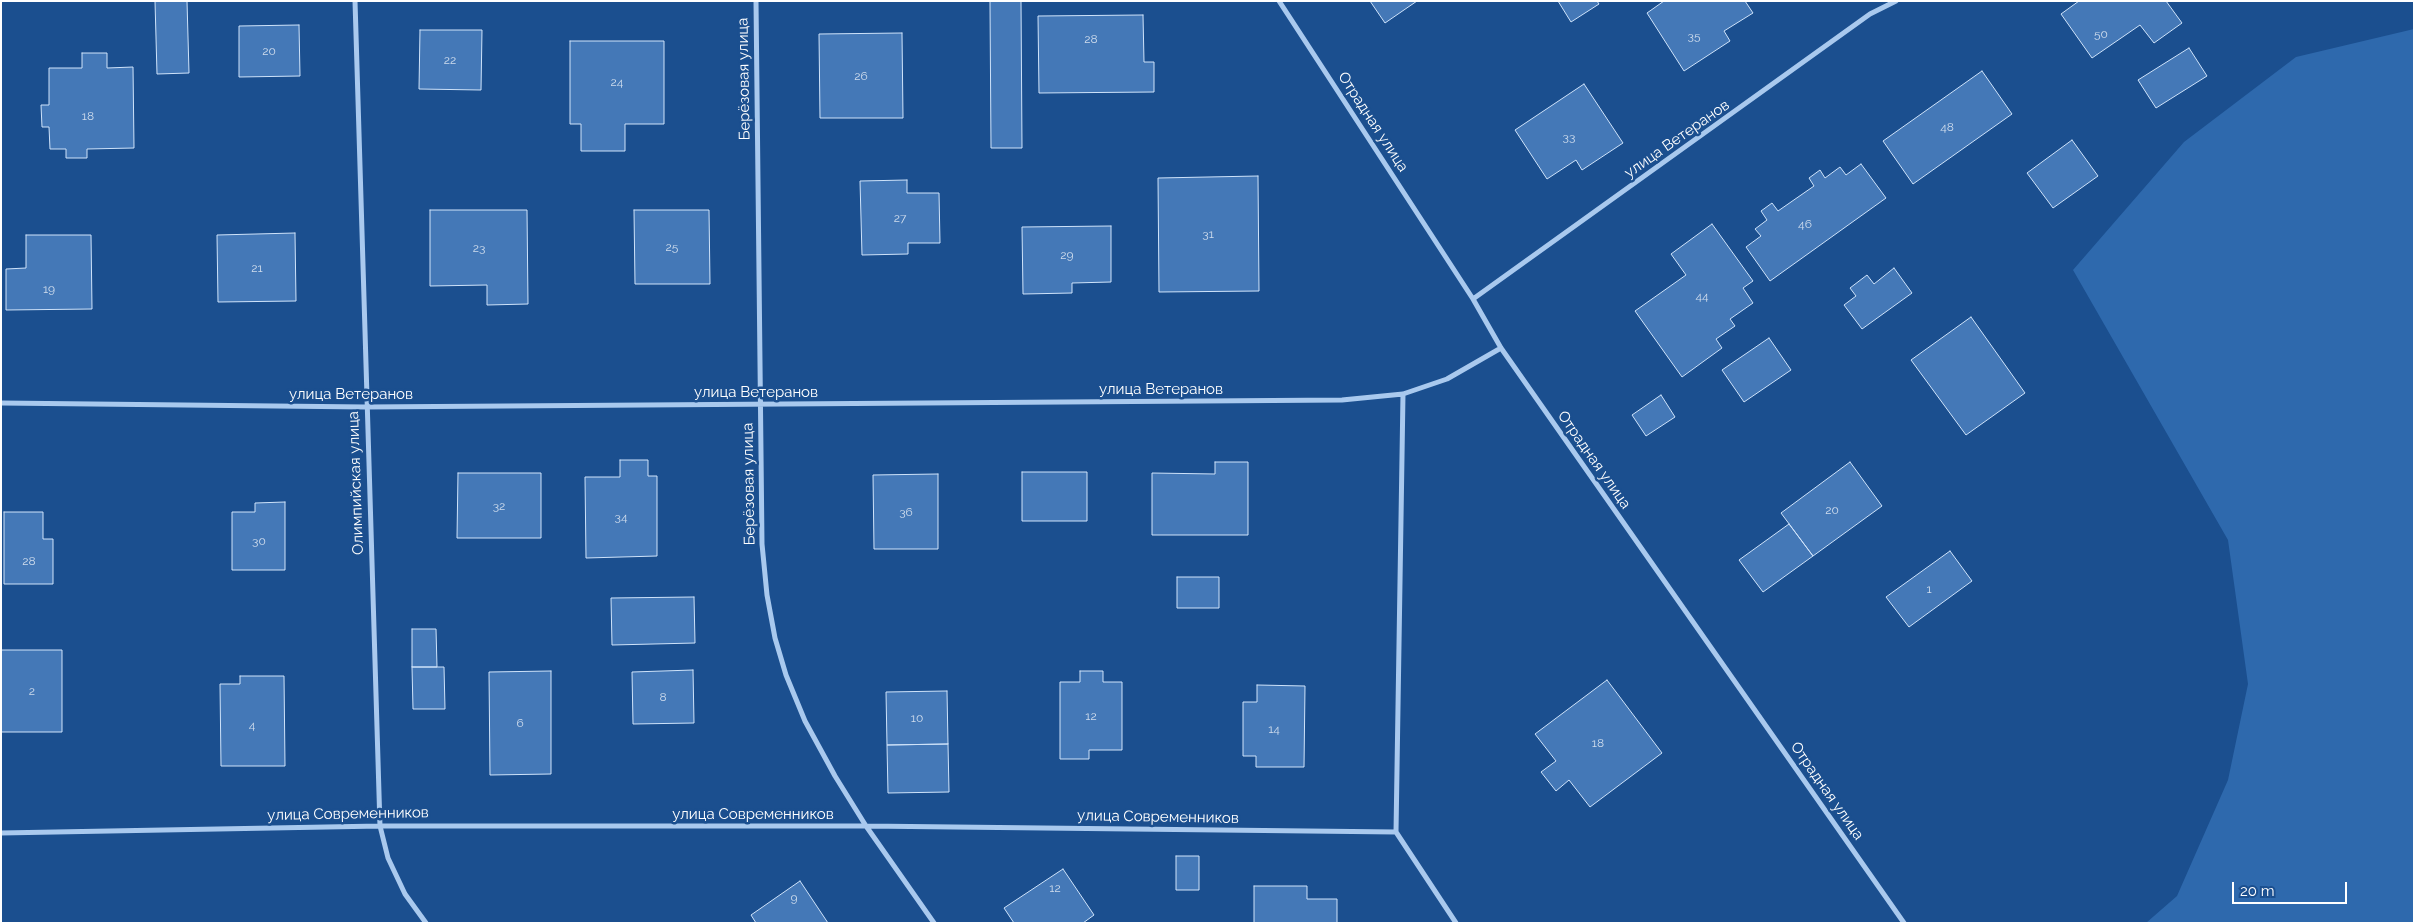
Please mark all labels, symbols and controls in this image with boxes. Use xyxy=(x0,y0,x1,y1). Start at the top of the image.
street label: Берёзовая улица xyxy=(734,18,754,140)
house number: 50 xyxy=(2094,27,2108,41)
house number: 35 xyxy=(1688,29,1700,43)
house number: 28 xyxy=(1084,32,1098,46)
house number: 20 xyxy=(262,44,276,58)
house number: 22 xyxy=(444,53,456,67)
house number: 26 xyxy=(854,69,868,83)
street label: Отрадная улица xyxy=(1334,69,1412,175)
house number: 24 xyxy=(611,75,623,89)
street label: улица Ветеранов xyxy=(1621,96,1733,182)
house number: 18 xyxy=(82,109,94,123)
house number: 48 xyxy=(1940,120,1954,134)
house number: 33 xyxy=(1563,130,1575,144)
house number: 27 xyxy=(894,211,906,225)
house number: 46 xyxy=(1798,217,1812,231)
house number: 31 xyxy=(1202,227,1214,241)
house number: 25 xyxy=(666,240,678,254)
house number: 23 xyxy=(473,241,485,255)
house number: 29 xyxy=(1060,248,1074,262)
house number: 21 xyxy=(251,261,263,275)
house number: 19 xyxy=(43,282,55,296)
house number: 44 xyxy=(1695,289,1709,303)
street label: улица Ветеранов xyxy=(1099,380,1223,398)
street label: улица Ветеранов xyxy=(694,383,818,401)
street label: улица Ветеранов xyxy=(289,385,413,403)
street label: Отрадная улица xyxy=(1554,408,1634,512)
street label: Олимпийская улица xyxy=(344,411,368,555)
street label: Берёзовая улица xyxy=(739,423,759,545)
house number: 32 xyxy=(493,499,505,513)
house number: 20 xyxy=(1825,503,1839,517)
house number: 36 xyxy=(899,505,913,519)
house number: 34 xyxy=(615,510,627,524)
house number: 30 xyxy=(252,534,266,548)
house number: 28 xyxy=(22,554,36,568)
house number: 1 xyxy=(1926,582,1932,596)
house number: 2 xyxy=(29,684,35,698)
house number: 8 xyxy=(659,690,667,704)
house number: 12 xyxy=(1085,709,1097,723)
house number: 10 xyxy=(911,711,923,725)
house number: 6 xyxy=(516,716,524,730)
house number: 4 xyxy=(249,718,255,732)
house number: 14 xyxy=(1268,722,1280,736)
house number: 18 xyxy=(1592,736,1604,750)
street label: Отрадная улица xyxy=(1787,739,1867,843)
street label: улица Современников xyxy=(267,804,429,824)
street label: улица Современников xyxy=(672,805,834,823)
street label: улица Современников xyxy=(1077,807,1239,827)
scale bar xyxy=(2235,872,2350,904)
house number: 12 xyxy=(1049,881,1061,895)
text: 20 m xyxy=(2240,882,2275,900)
house number: 9 xyxy=(790,891,798,905)

